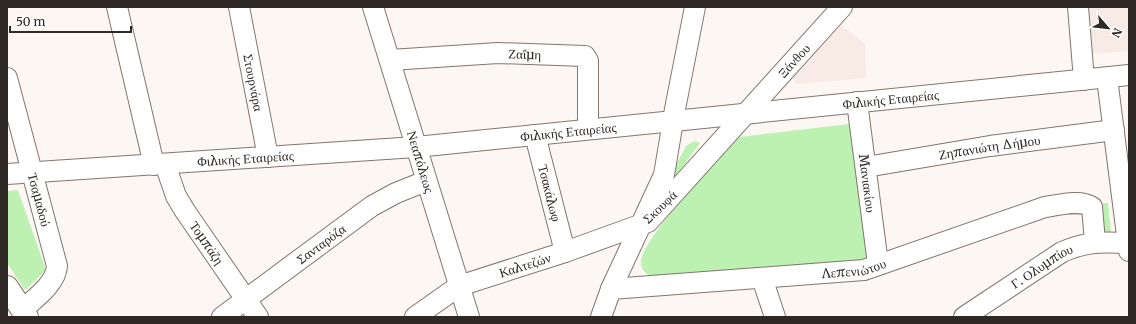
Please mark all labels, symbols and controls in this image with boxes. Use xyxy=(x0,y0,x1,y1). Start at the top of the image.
scale bar xyxy=(10,8,131,34)
north arrow xyxy=(1088,8,1128,48)
text: 50 m xyxy=(16,14,45,29)
text: N xyxy=(1108,26,1125,40)
street label: Ξάνθου xyxy=(774,40,814,81)
street label: Ζαΐμη xyxy=(508,45,542,63)
street label: Στουρνάρα xyxy=(240,52,268,113)
street label: Φιλικής Εταιρείας xyxy=(842,86,940,112)
street label: Φιλικής Εταιρείας xyxy=(519,118,618,145)
street label: Νεαπόλεως xyxy=(403,129,439,196)
street label: Ζηπανιώτη Δήμου xyxy=(937,131,1041,163)
street label: Φιλικής Εταιρείας xyxy=(197,147,295,170)
street label: Μανιακίου xyxy=(855,153,880,214)
street label: Τσακάλωφ xyxy=(534,163,565,223)
street label: Τσαμαδού xyxy=(24,171,55,228)
street label: Σκουφά xyxy=(639,186,681,227)
street label: Τομπάζη xyxy=(186,218,228,268)
street label: Σανταρόζα xyxy=(293,220,349,268)
street label: Γ. Ολυμπίου xyxy=(1007,240,1075,292)
street label: Καλτεζών xyxy=(497,249,553,281)
street label: Λεπενιώτου xyxy=(820,255,888,282)

